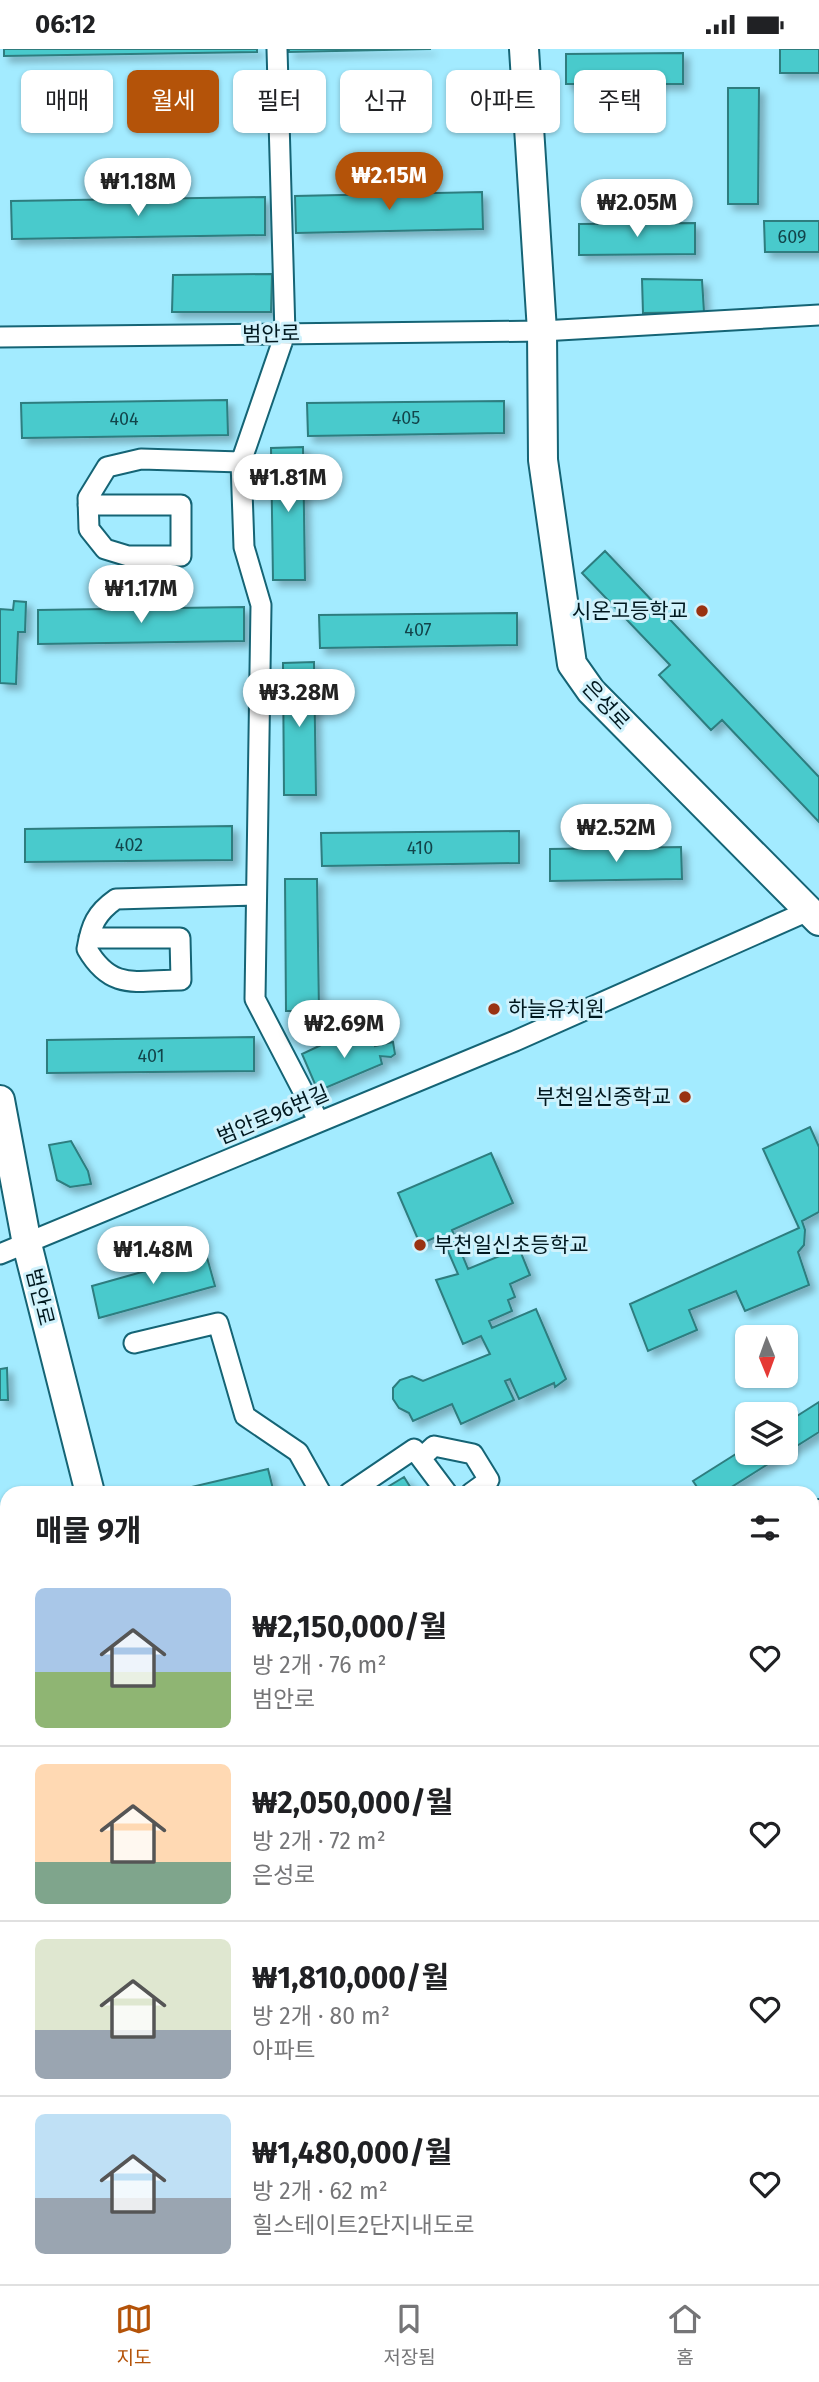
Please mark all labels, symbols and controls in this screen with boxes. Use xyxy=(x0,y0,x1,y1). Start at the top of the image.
text: 06:12 xyxy=(35,9,96,40)
chip: 매매 xyxy=(21,70,113,133)
chip: 월세 xyxy=(127,70,219,133)
chip: 필터 xyxy=(233,70,326,133)
chip: 신규 xyxy=(340,70,432,133)
chip: 아파트 xyxy=(446,70,560,133)
chip: 주택 xyxy=(574,70,666,133)
pin: ₩2.15M xyxy=(332,153,446,212)
pin: ₩1.18M xyxy=(81,159,195,218)
text: ₩2.15M xyxy=(351,161,427,189)
text: ₩1.18M xyxy=(100,167,176,195)
pin: ₩2.05M xyxy=(580,179,694,239)
text: ₩2.05M xyxy=(597,188,677,216)
house number: 609 xyxy=(778,226,806,248)
street label: 범안로 xyxy=(242,320,300,348)
house number: 405 xyxy=(392,407,420,429)
house number: 404 xyxy=(109,408,139,430)
pin: ₩1.81M xyxy=(231,455,345,514)
text: ₩1.81M xyxy=(249,463,327,491)
pin: ₩1.17M xyxy=(84,565,198,625)
text: ₩1.17M xyxy=(105,574,177,602)
place label: 시온고등학교 xyxy=(572,598,688,624)
marker: 시온고등학교 xyxy=(694,603,710,619)
house number: 407 xyxy=(404,619,432,641)
pin: ₩3.28M xyxy=(242,669,356,729)
street label: 은성로 xyxy=(577,675,635,735)
text: ₩3.28M xyxy=(259,678,339,706)
pin: ₩2.52M xyxy=(559,805,673,864)
text: ₩2.52M xyxy=(576,813,656,841)
house number: 402 xyxy=(115,834,143,856)
house number: 410 xyxy=(407,837,433,859)
place label: 하늘유치원 xyxy=(508,996,605,1022)
pin: ₩2.69M xyxy=(287,1000,401,1060)
marker: 하늘유치원 xyxy=(486,1001,502,1017)
text: ₩2.69M xyxy=(304,1009,384,1037)
house number: 401 xyxy=(138,1045,164,1067)
street label: 범안로96번길 xyxy=(213,1080,333,1150)
place label: 부천일신중학교 xyxy=(536,1084,671,1110)
marker: 부천일신중학교 xyxy=(677,1089,693,1105)
pin: ₩1.48M xyxy=(96,1227,210,1286)
place label: 부천일신초등학교 xyxy=(434,1232,589,1258)
text: ₩1.48M xyxy=(113,1235,193,1263)
marker: 부천일신초등학교 xyxy=(412,1237,428,1253)
street label: 범안로 xyxy=(20,1266,60,1328)
north arrow xyxy=(735,1325,798,1388)
map controls xyxy=(735,1325,798,1465)
button: layers xyxy=(735,1402,798,1465)
icon: filters xyxy=(746,1509,784,1547)
text: 매물 9개 xyxy=(35,1513,142,1549)
text: ₩2,150,000/월 xyxy=(252,1609,447,1645)
icon: home xyxy=(91,1616,175,1700)
icon: heart xyxy=(746,1639,784,1677)
text: 방 2개 · 76 m² xyxy=(252,1651,386,1679)
text: 범안로 xyxy=(252,1685,315,1713)
text: ₩2,050,000/월 xyxy=(252,1785,453,1821)
icon: home xyxy=(91,1792,175,1876)
icon: heart xyxy=(746,1815,784,1853)
text: 방 2개 · 72 m² xyxy=(252,1827,386,1855)
text: 은성로 xyxy=(252,1861,315,1889)
text: ₩1,810,000/월 xyxy=(252,1960,449,1996)
icon: home xyxy=(91,1967,175,2051)
icon: heart xyxy=(746,1990,784,2028)
text: 방 2개 · 80 m² xyxy=(252,2002,390,2030)
text: 아파트 xyxy=(252,2036,315,2064)
text: ₩1,480,000/월 xyxy=(252,2135,452,2171)
icon: home xyxy=(91,2142,175,2226)
icon: heart xyxy=(746,2165,784,2203)
text: 방 2개 · 62 m² xyxy=(252,2177,388,2205)
text: 힐스테이트2단지내도로 xyxy=(252,2211,475,2239)
tab: 지도 xyxy=(115,2300,153,2369)
tab: 저장됨 xyxy=(383,2300,436,2369)
tab: 홈 xyxy=(666,2300,704,2369)

